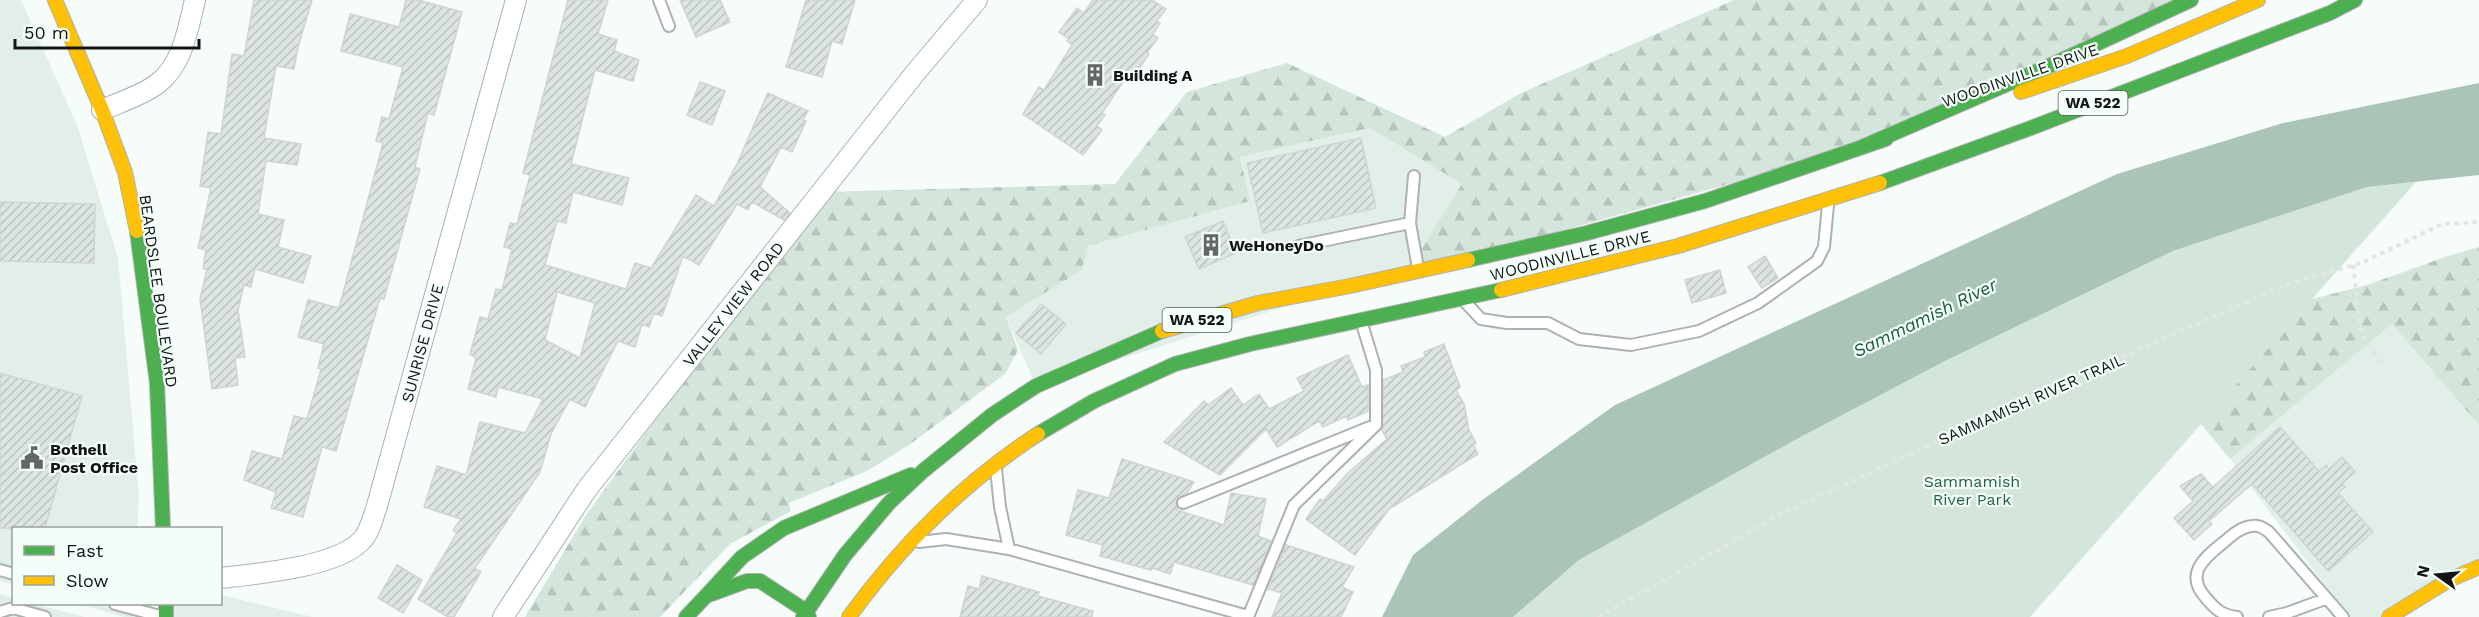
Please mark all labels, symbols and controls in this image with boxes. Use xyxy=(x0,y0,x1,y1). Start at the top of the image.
scale bar xyxy=(15,12,200,50)
text: 50 m xyxy=(24,22,69,43)
street label: WOODINVILLE DRIVE xyxy=(1939,40,2101,111)
building icon: Building A xyxy=(1082,62,1108,88)
place label: Building A xyxy=(1113,66,1193,85)
road number: WA 522 xyxy=(2058,91,2128,115)
street label: BEARDSLEE BOULEVARD xyxy=(136,193,181,389)
street label: WOODINVILLE DRIVE xyxy=(1488,226,1652,285)
building icon: WeHoneyDo xyxy=(1198,232,1224,258)
place label: WeHoneyDo xyxy=(1229,236,1324,255)
street label: VALLEY VIEW ROAD xyxy=(679,238,788,370)
water label: Sammamish River xyxy=(1850,273,2001,361)
street label: SUNRISE DRIVE xyxy=(398,282,447,405)
road number: WA 522 xyxy=(1162,308,1232,332)
street label: SAMMAMISH RIVER TRAIL xyxy=(1935,350,2127,449)
place label: Bothell Post Office xyxy=(50,440,138,477)
public building icon: Bothell Post Office xyxy=(19,445,45,471)
park label: Sammamish River Park xyxy=(1924,472,2020,509)
legend xyxy=(12,527,222,605)
text: Fast xyxy=(66,540,104,561)
north arrow xyxy=(2407,545,2467,605)
text: N xyxy=(2412,563,2434,579)
text: Slow xyxy=(66,570,109,591)

